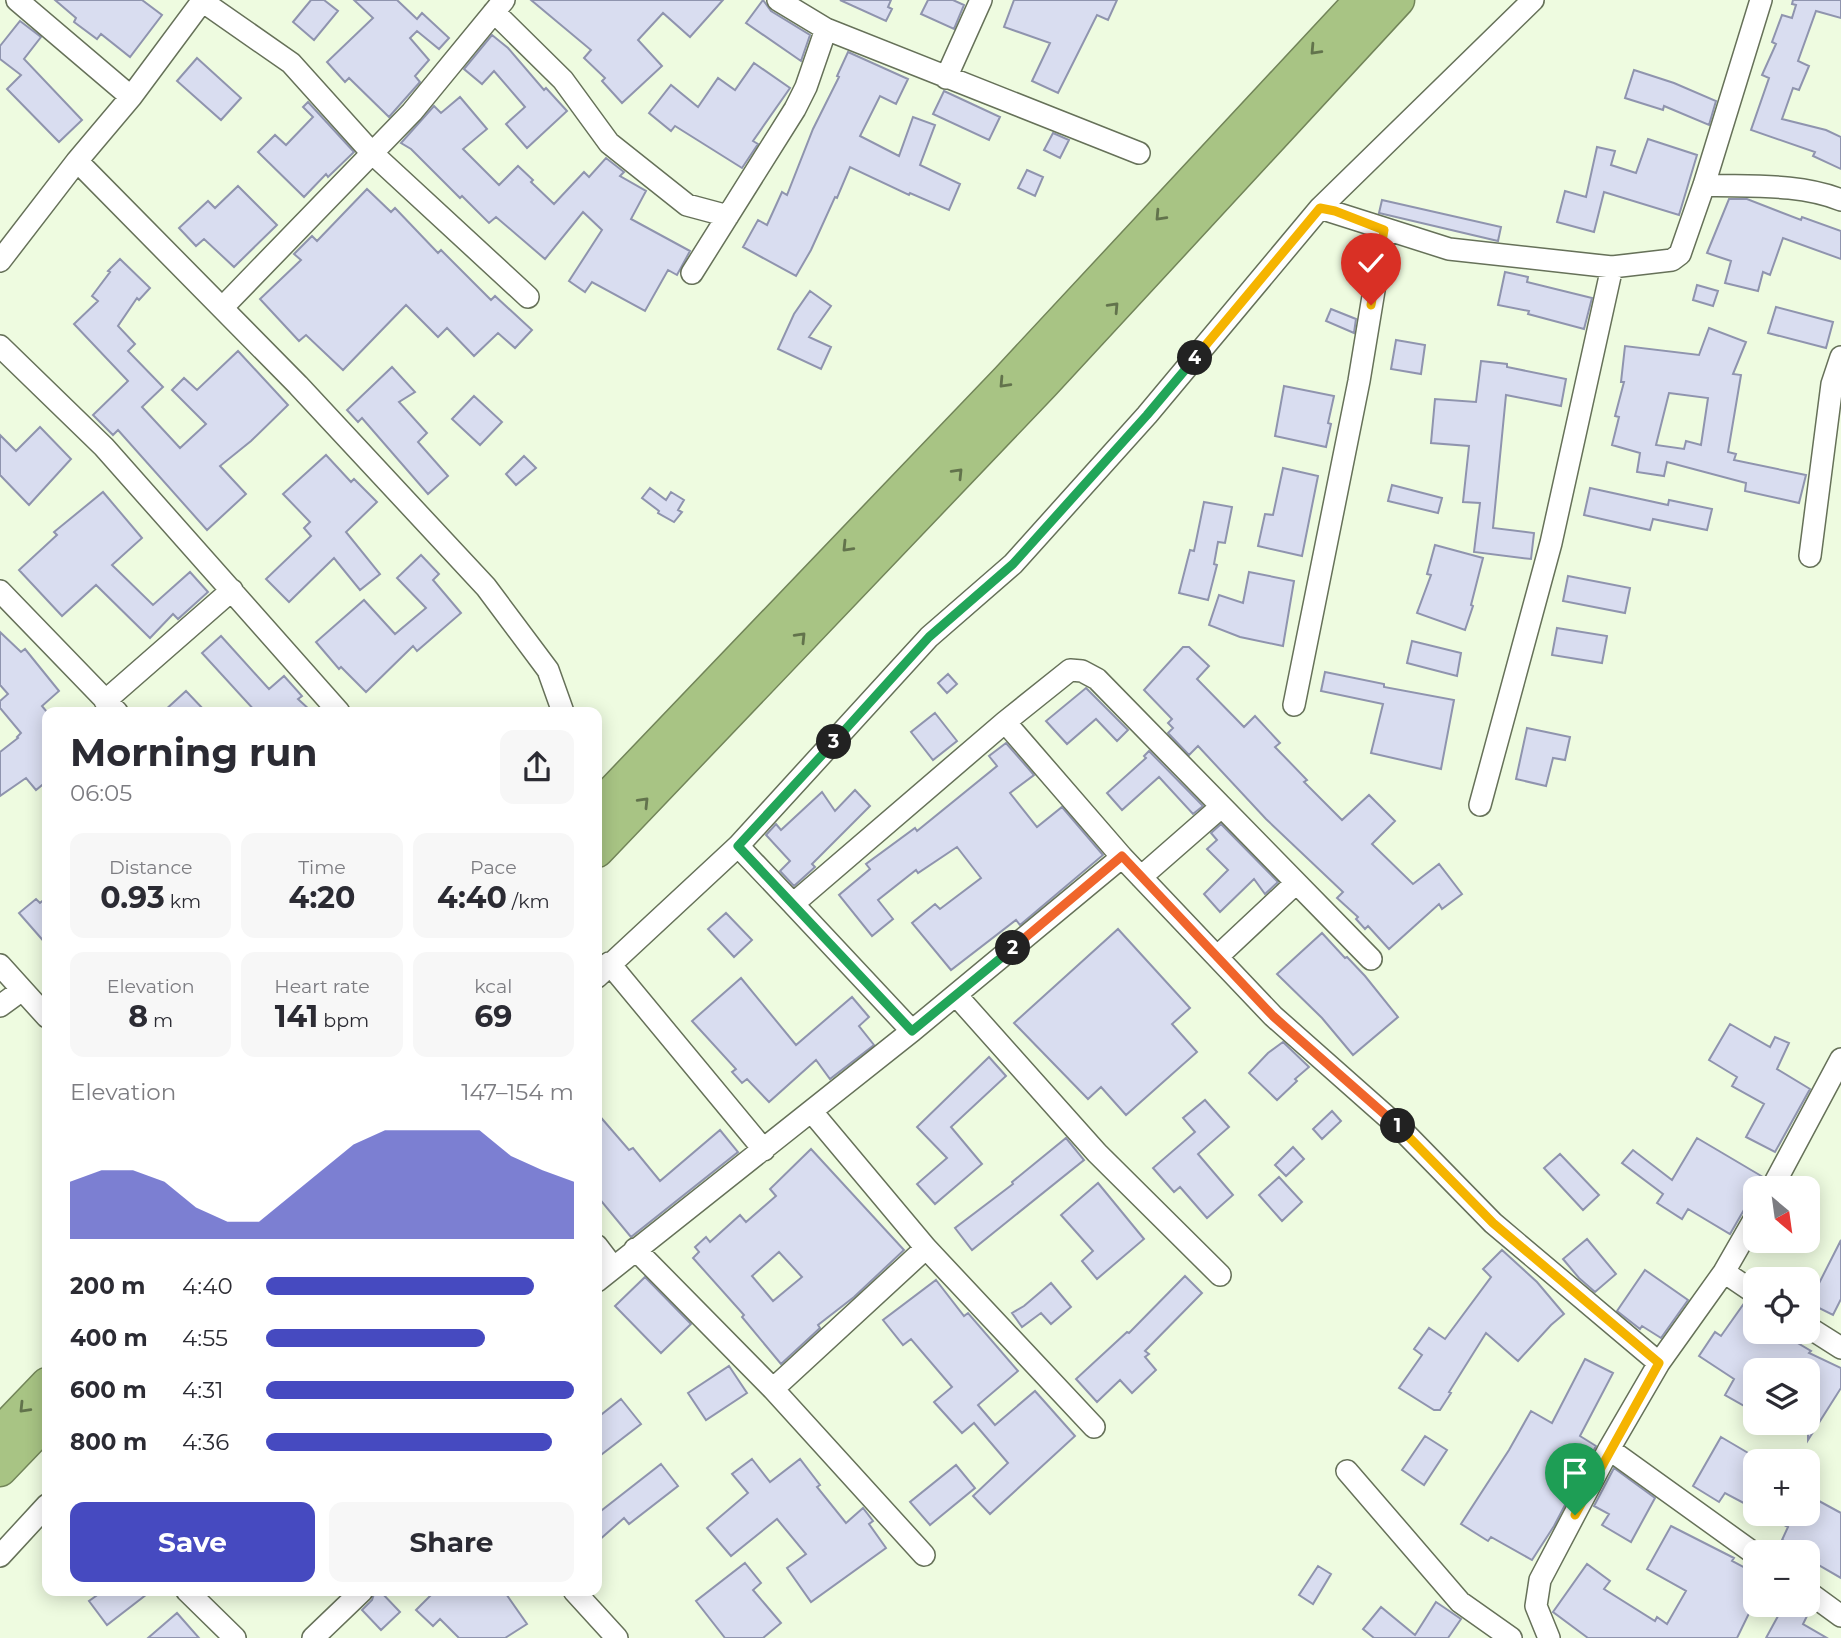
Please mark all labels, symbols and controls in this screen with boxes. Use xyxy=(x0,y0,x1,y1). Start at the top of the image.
one-way arrow xyxy=(1310,42,1323,55)
one-way arrow xyxy=(1155,208,1168,221)
pin xyxy=(1341,233,1401,305)
icon: check xyxy=(1352,244,1390,282)
one-way arrow xyxy=(1106,302,1118,315)
pin: 4 xyxy=(1178,340,1212,376)
text: 4 xyxy=(1188,346,1201,369)
one-way arrow xyxy=(1000,375,1013,388)
one-way arrow xyxy=(950,468,963,481)
one-way arrow xyxy=(843,539,856,552)
one-way arrow xyxy=(793,632,805,645)
pin: 3 xyxy=(816,724,852,760)
text: Morning run xyxy=(70,729,318,776)
button: share xyxy=(500,730,574,804)
text: 3 xyxy=(828,730,839,753)
text: 06:05 xyxy=(70,779,132,807)
one-way arrow xyxy=(635,797,648,810)
text: Distance xyxy=(109,856,192,879)
text: Time xyxy=(298,856,346,879)
text: Pace xyxy=(470,856,517,879)
text: 0.93 xyxy=(100,879,165,916)
text: 4:20 xyxy=(289,879,355,916)
text: 4:40 xyxy=(437,879,507,916)
text: km xyxy=(165,890,201,913)
text: /km xyxy=(507,890,550,913)
pin: 2 xyxy=(996,930,1030,965)
text: 2 xyxy=(1007,936,1018,959)
text: Elevation xyxy=(107,975,195,998)
text: Heart rate xyxy=(274,975,370,998)
text: kcal xyxy=(474,975,512,998)
text: 8 xyxy=(128,998,148,1035)
text: 141 xyxy=(275,998,318,1035)
text: 69 xyxy=(474,998,512,1035)
text: m xyxy=(148,1009,173,1032)
text: bpm xyxy=(318,1009,369,1032)
text: Elevation xyxy=(70,1078,176,1106)
text: 147–154 m xyxy=(461,1078,574,1106)
pin: 1 xyxy=(1380,1108,1416,1144)
text: 1 xyxy=(1394,1114,1401,1137)
north arrow xyxy=(1743,1176,1820,1253)
map controls xyxy=(1743,1176,1820,1617)
button: locate xyxy=(1743,1267,1820,1344)
text: 200 m xyxy=(70,1272,145,1300)
text: 4:40 xyxy=(182,1272,233,1300)
text: 400 m xyxy=(70,1324,148,1352)
text: 4:55 xyxy=(182,1324,228,1352)
button: layers xyxy=(1743,1358,1820,1435)
text: 600 m xyxy=(70,1376,147,1404)
text: 4:31 xyxy=(182,1376,224,1404)
one-way arrow xyxy=(19,1400,32,1413)
text: 800 m xyxy=(70,1428,147,1456)
text: 4:36 xyxy=(182,1428,229,1456)
pin xyxy=(1545,1443,1605,1515)
button: + xyxy=(1743,1449,1820,1526)
icon: arrive xyxy=(1556,1454,1594,1492)
button: Save xyxy=(70,1502,315,1582)
button: Share xyxy=(329,1502,574,1582)
button: − xyxy=(1743,1540,1820,1617)

